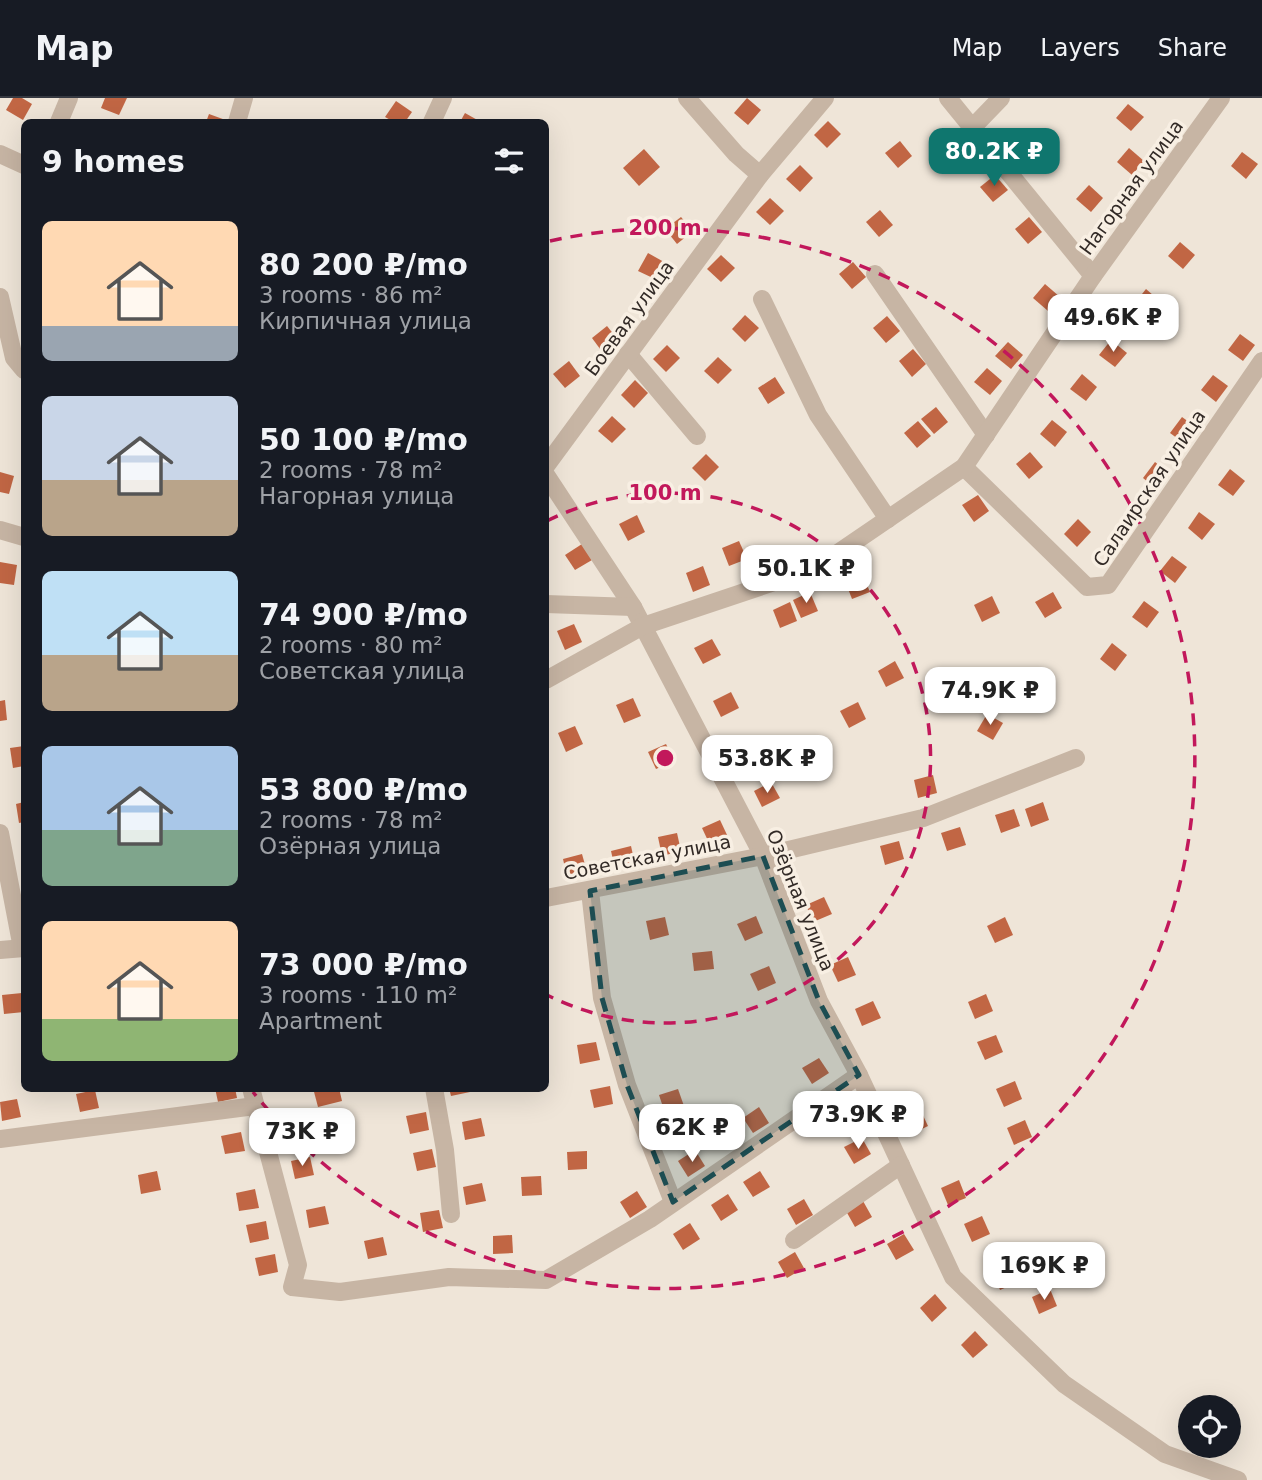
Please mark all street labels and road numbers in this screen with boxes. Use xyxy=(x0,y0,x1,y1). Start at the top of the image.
street label: Нагорная улица xyxy=(1075,115,1187,259)
street label: Боевая улица xyxy=(580,256,678,380)
street label: Салаирская улица xyxy=(1088,405,1210,571)
street label: Озёрная улица xyxy=(763,826,839,974)
street label: Советская улица xyxy=(561,830,733,884)

